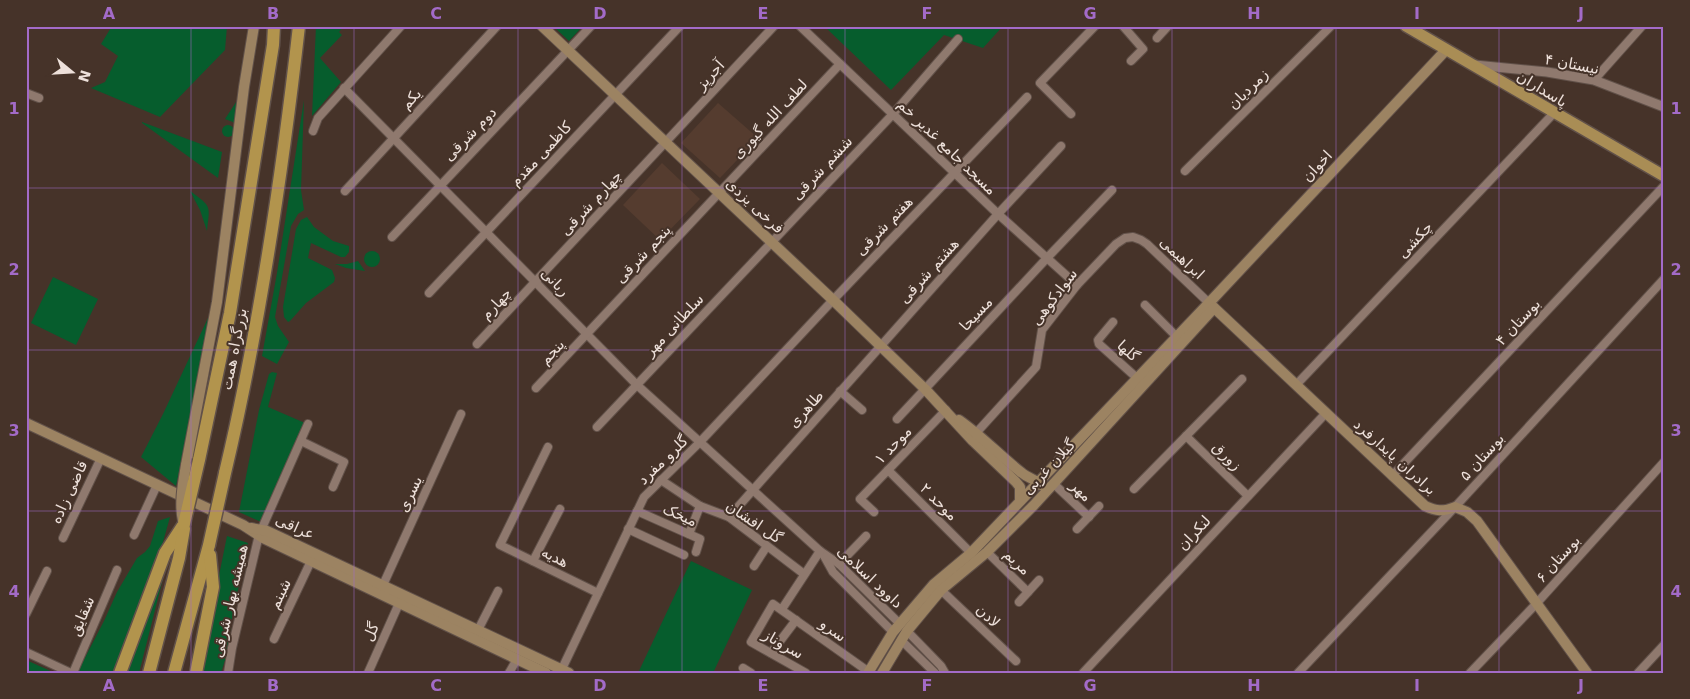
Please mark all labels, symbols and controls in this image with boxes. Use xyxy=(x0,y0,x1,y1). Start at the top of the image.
text: A xyxy=(103,4,116,23)
text: B xyxy=(267,4,279,23)
text: C xyxy=(430,4,442,23)
text: D xyxy=(593,4,607,23)
text: E xyxy=(758,4,768,23)
text: F xyxy=(922,4,932,23)
text: G xyxy=(1083,4,1097,23)
text: H xyxy=(1247,4,1261,23)
text: I xyxy=(1414,4,1420,23)
text: J xyxy=(1577,4,1584,23)
north arrow xyxy=(48,48,98,98)
street label: نیستان ۴ xyxy=(1543,50,1601,78)
street label: آجرپز xyxy=(691,56,730,95)
street label: زمردیان xyxy=(1224,65,1272,113)
street label: پاسداران xyxy=(1513,67,1571,112)
text: N xyxy=(75,68,94,84)
street label: لطف الله گیوری xyxy=(729,76,811,162)
street label: یکم xyxy=(397,85,425,113)
street label: مسجد جامع غدیر خم xyxy=(894,95,1000,199)
text: 1 xyxy=(8,99,20,118)
text: 1 xyxy=(1670,99,1682,118)
street label: دوم شرقی xyxy=(440,103,500,165)
street label: کاظمی مقدم xyxy=(506,117,576,190)
street label: ششم شرقی xyxy=(788,132,856,204)
street label: اخوان xyxy=(1298,147,1336,185)
street label: چهارم شرقی xyxy=(556,167,626,239)
street label: فرخی یزدی xyxy=(722,175,788,237)
street label: هفتم شرقی xyxy=(851,193,917,259)
street label: چکشی xyxy=(1394,218,1436,262)
street label: پنجم شرقی xyxy=(611,221,675,288)
street label: ابراهیمی xyxy=(1156,233,1208,283)
street label: هشتم شرقی xyxy=(895,235,963,307)
text: 2 xyxy=(8,260,20,279)
text: 2 xyxy=(1670,260,1682,279)
street label: ربانی xyxy=(537,264,573,300)
street label: سوادکوهی xyxy=(1027,265,1081,329)
street label: چهارم xyxy=(477,284,515,324)
street label: سلطانی مهر xyxy=(640,290,708,361)
street label: مسیحا xyxy=(956,293,996,335)
street label: بوستان ۴ xyxy=(1492,295,1544,349)
street label: بزرگراه همت xyxy=(217,306,251,392)
street label: پنجم xyxy=(536,335,569,369)
street label: گلها xyxy=(1113,336,1143,366)
street label: طاهری xyxy=(784,386,828,432)
street label: برادران پایدارفرد xyxy=(1349,415,1440,500)
text: 3 xyxy=(8,421,20,440)
text: 3 xyxy=(1670,421,1682,440)
street label: موحد ۱ xyxy=(871,422,915,468)
street label: بوستان ۵ xyxy=(1456,430,1508,484)
street label: گلرو مفرد xyxy=(634,431,693,488)
street label: گیلان غربی xyxy=(1019,435,1080,498)
street label: زورق xyxy=(1209,438,1245,474)
street label: قاضی زاده xyxy=(47,458,91,526)
street label: یسری xyxy=(394,473,426,515)
street label: مهر xyxy=(1066,476,1096,506)
street label: موحد ۲ xyxy=(916,479,962,525)
street label: گل افشان xyxy=(723,497,786,548)
street label: میخک xyxy=(660,500,700,530)
street label: عراقی xyxy=(273,510,317,544)
street label: لنکران xyxy=(1173,512,1215,554)
street label: بوستان ۶ xyxy=(1532,532,1584,586)
street label: داوود اسلامی xyxy=(834,542,906,612)
street label: همیشه بهار شرقی xyxy=(208,543,252,659)
street label: هدیه xyxy=(538,543,572,571)
street label: مریم xyxy=(1000,545,1034,579)
street label: شبنم xyxy=(265,576,295,612)
text: 4 xyxy=(8,582,20,601)
text: 4 xyxy=(1670,582,1682,601)
street label: شقایق xyxy=(66,593,98,639)
street label: لادن xyxy=(972,600,1004,632)
street label: سرو xyxy=(816,614,850,646)
street label: گل xyxy=(359,619,383,644)
street label: سروناز xyxy=(759,625,807,663)
text: A xyxy=(103,676,116,695)
text: B xyxy=(267,676,279,695)
text: C xyxy=(430,676,442,695)
text: D xyxy=(593,676,607,695)
text: E xyxy=(758,676,768,695)
text: F xyxy=(922,676,932,695)
text: G xyxy=(1083,676,1097,695)
text: H xyxy=(1247,676,1261,695)
text: I xyxy=(1414,676,1420,695)
text: J xyxy=(1577,676,1584,695)

